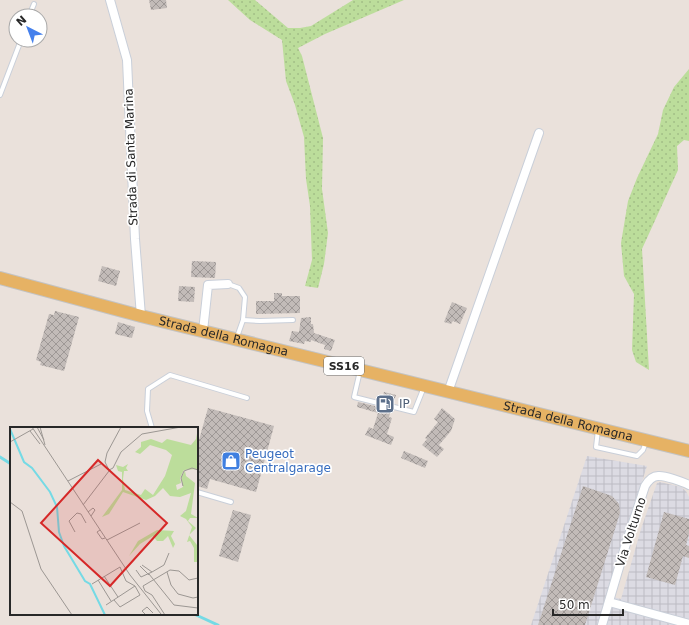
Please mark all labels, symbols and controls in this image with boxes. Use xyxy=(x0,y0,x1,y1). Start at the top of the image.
north arrow xyxy=(8,8,48,48)
text: N xyxy=(14,13,29,29)
street label: Strada di Santa Marina xyxy=(122,88,140,226)
street label: Strada della Romagna xyxy=(157,314,290,359)
road number: SS16 xyxy=(324,357,364,375)
fuel station icon: IP xyxy=(374,393,396,415)
place label: IP xyxy=(399,397,410,411)
street label: Strada della Romagna xyxy=(502,399,635,444)
inset map xyxy=(10,427,198,615)
place label: Peugeot Centralgarage xyxy=(245,447,331,475)
shop icon: Peugeot Centralgarage xyxy=(220,450,242,472)
street label: Via Volturno xyxy=(613,495,649,569)
scale bar xyxy=(553,591,623,617)
text: 50 m xyxy=(559,598,590,612)

